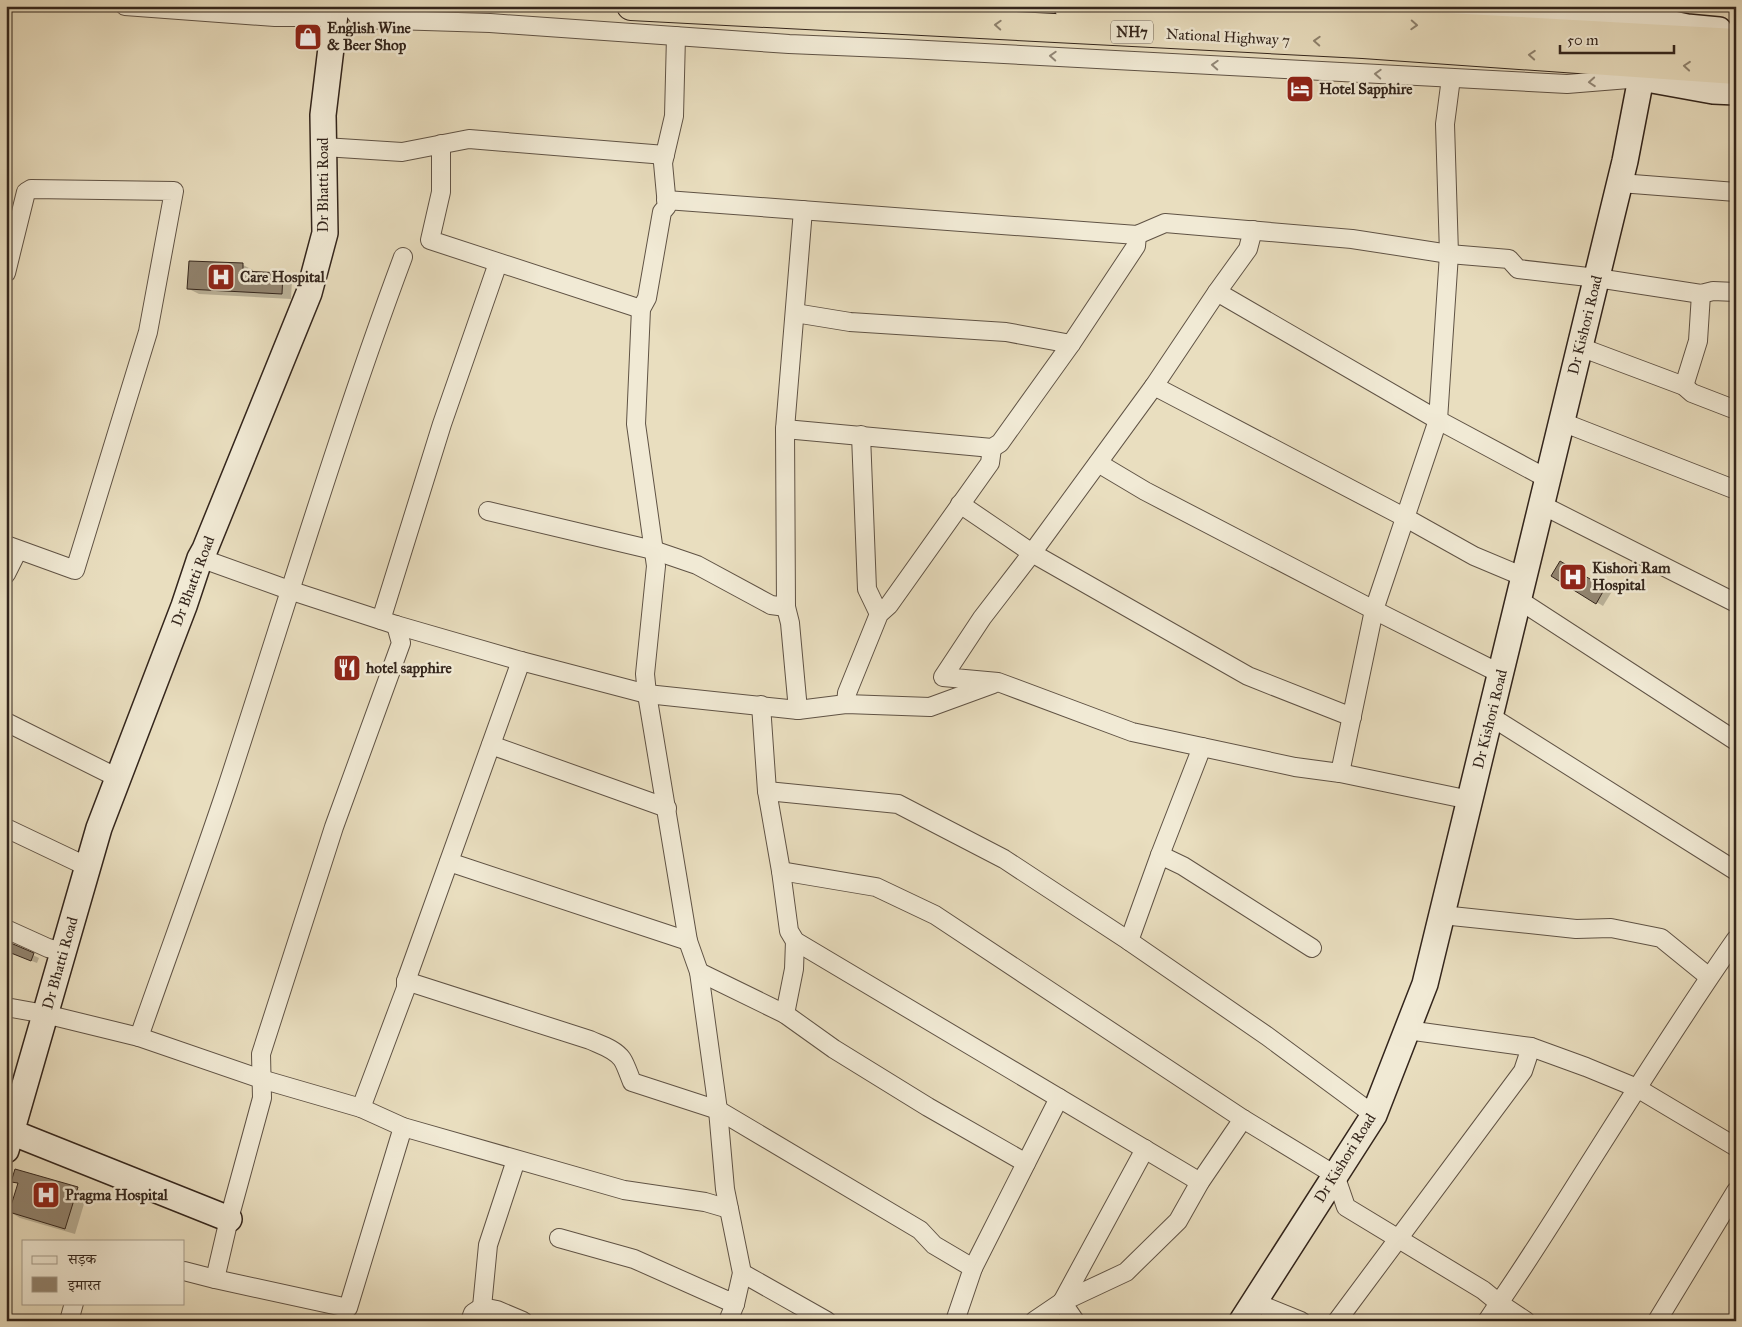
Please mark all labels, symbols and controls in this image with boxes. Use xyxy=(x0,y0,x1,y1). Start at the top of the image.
place label: English Wine & Beer Shop xyxy=(327,19,412,55)
one-way arrow xyxy=(993,20,1001,30)
one-way arrow xyxy=(1410,20,1418,31)
road number: NH7 xyxy=(1111,21,1153,44)
shop icon: English Wine & Beer Shop xyxy=(293,22,323,52)
scale bar xyxy=(1560,22,1673,54)
street label: National Highway 7 xyxy=(1166,25,1290,49)
text: 50 m xyxy=(1567,31,1599,49)
one-way arrow xyxy=(1313,36,1321,47)
one-way arrow xyxy=(1528,50,1536,61)
one-way arrow xyxy=(1049,51,1057,62)
one-way arrow xyxy=(1211,59,1219,70)
one-way arrow xyxy=(1683,61,1691,72)
one-way arrow xyxy=(1373,68,1381,79)
hotel icon: Hotel Sapphire xyxy=(1285,74,1315,104)
one-way arrow xyxy=(1588,76,1596,87)
place label: Hotel Sapphire xyxy=(1319,80,1413,99)
street label: Dr Bhatti Road xyxy=(314,137,332,233)
hospital icon: Care Hospital xyxy=(206,262,236,292)
place label: Care Hospital xyxy=(240,268,326,287)
street label: Dr Kishori Road xyxy=(1564,273,1606,377)
street label: Dr Bhatti Road xyxy=(168,533,219,629)
place label: Kishori Ram Hospital xyxy=(1592,559,1671,595)
hospital icon: Kishori Ram Hospital xyxy=(1558,562,1588,592)
restaurant icon: hotel sapphire xyxy=(332,653,362,683)
place label: hotel sapphire xyxy=(365,659,452,678)
street label: Dr Kishori Road xyxy=(1469,667,1511,771)
street label: Dr Bhatti Road xyxy=(38,914,82,1011)
street label: Dr Kishori Road xyxy=(1310,1110,1380,1206)
hospital icon: Pragma Hospital xyxy=(31,1180,61,1210)
place label: Pragma Hospital xyxy=(65,1186,169,1205)
legend xyxy=(22,1240,185,1304)
text: सड़क xyxy=(67,1250,97,1268)
text: इमारत xyxy=(67,1276,102,1294)

